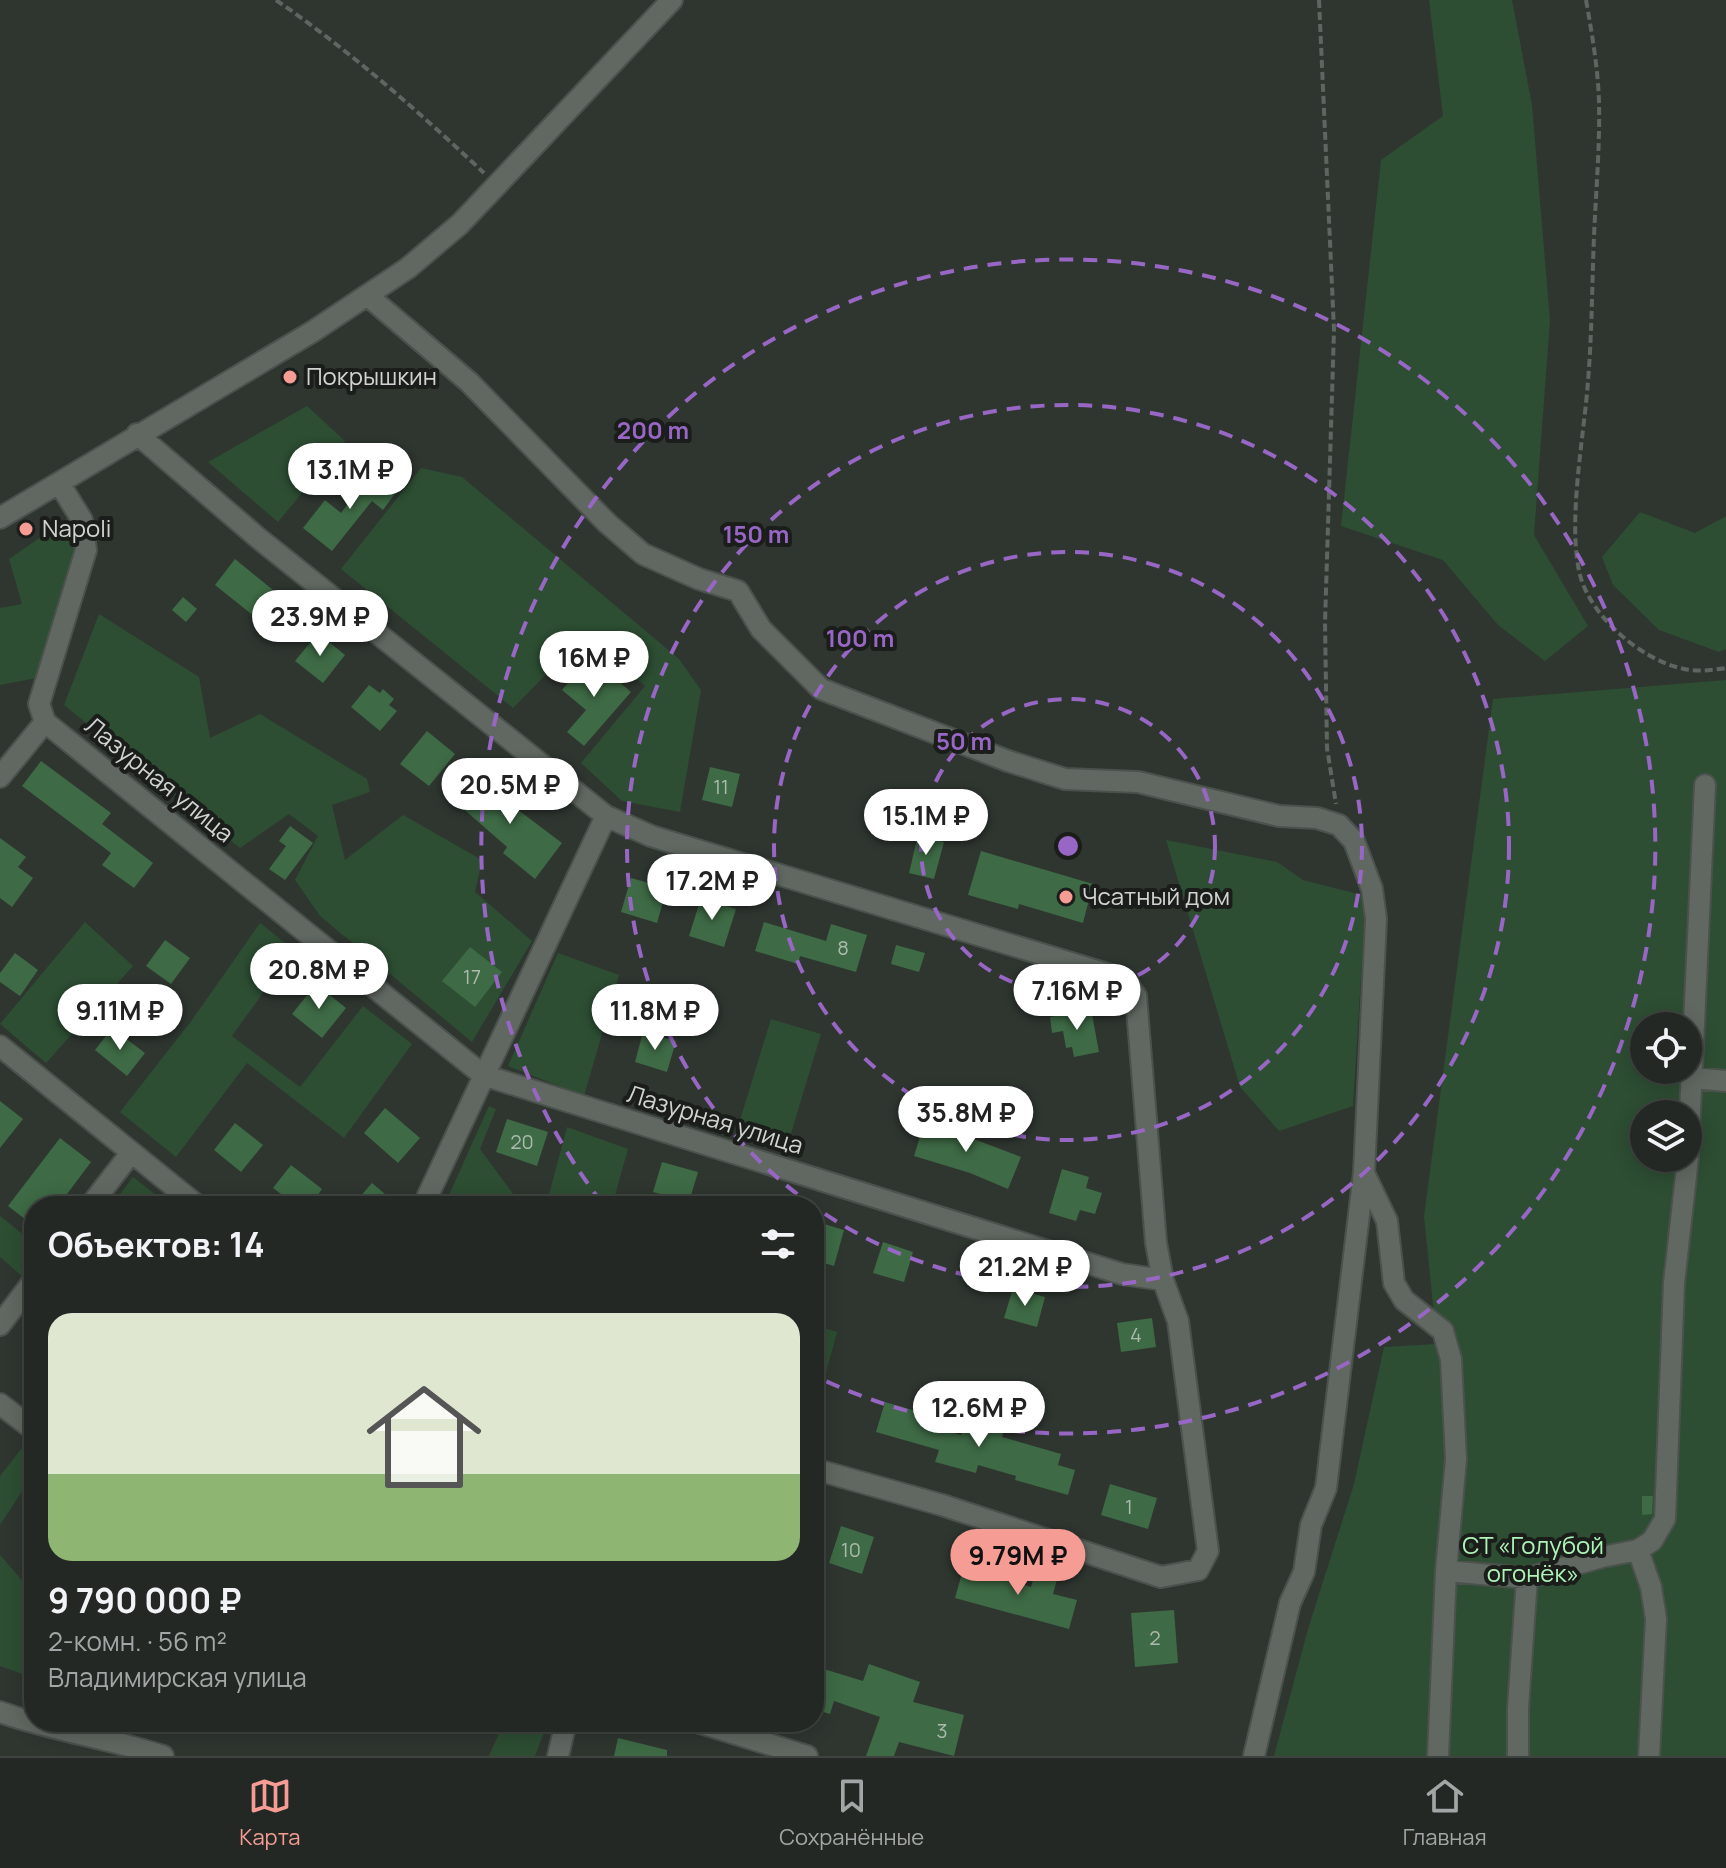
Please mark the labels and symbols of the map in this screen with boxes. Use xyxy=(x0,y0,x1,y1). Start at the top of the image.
place label: Покрышкин xyxy=(306,359,437,392)
marker: Покрышкин xyxy=(281,368,299,386)
text: 200 m xyxy=(617,413,689,446)
pin: 13.1M ₽ xyxy=(276,443,424,511)
place label: Napoli xyxy=(42,511,111,544)
text: 150 m xyxy=(723,517,789,550)
marker: Napoli xyxy=(17,520,35,538)
pin: 23.9M ₽ xyxy=(246,590,394,658)
text: 100 m xyxy=(826,621,894,654)
pin: 16M ₽ xyxy=(538,631,650,699)
street label: Лазурная улица xyxy=(79,709,241,849)
text: 50 m xyxy=(936,724,992,757)
pin: 20.5M ₽ xyxy=(436,758,584,826)
house number: 11 xyxy=(713,773,729,800)
pin: 15.1M ₽ xyxy=(852,789,1000,857)
centre of rings xyxy=(1054,832,1082,860)
pin: 17.2M ₽ xyxy=(638,854,786,922)
place label: Чсатный дом xyxy=(1082,879,1230,912)
marker: Чсатный дом xyxy=(1057,888,1075,906)
house number: 8 xyxy=(837,934,849,961)
pin: 20.8M ₽ xyxy=(245,943,393,1011)
house number: 17 xyxy=(463,963,481,990)
pin: 7.16M ₽ xyxy=(1003,964,1151,1032)
pin: 9.11M ₽ xyxy=(46,984,194,1052)
pin: 11.8M ₽ xyxy=(581,984,729,1052)
street label: Лазурная улица xyxy=(623,1076,808,1161)
pin: 35.8M ₽ xyxy=(892,1086,1040,1154)
house number: 20 xyxy=(510,1128,534,1155)
pin: 21.2M ₽ xyxy=(951,1240,1099,1308)
house number: 4 xyxy=(1130,1321,1142,1348)
pin: 12.6M ₽ xyxy=(905,1381,1053,1449)
house number: 1 xyxy=(1125,1493,1133,1520)
park label: СТ «Голубой огонёк» xyxy=(1462,1528,1604,1589)
pin: 9.79M ₽ xyxy=(944,1529,1092,1597)
house number: 10 xyxy=(841,1536,861,1563)
house number: 2 xyxy=(1149,1624,1161,1651)
house number: 3 xyxy=(936,1717,948,1744)

